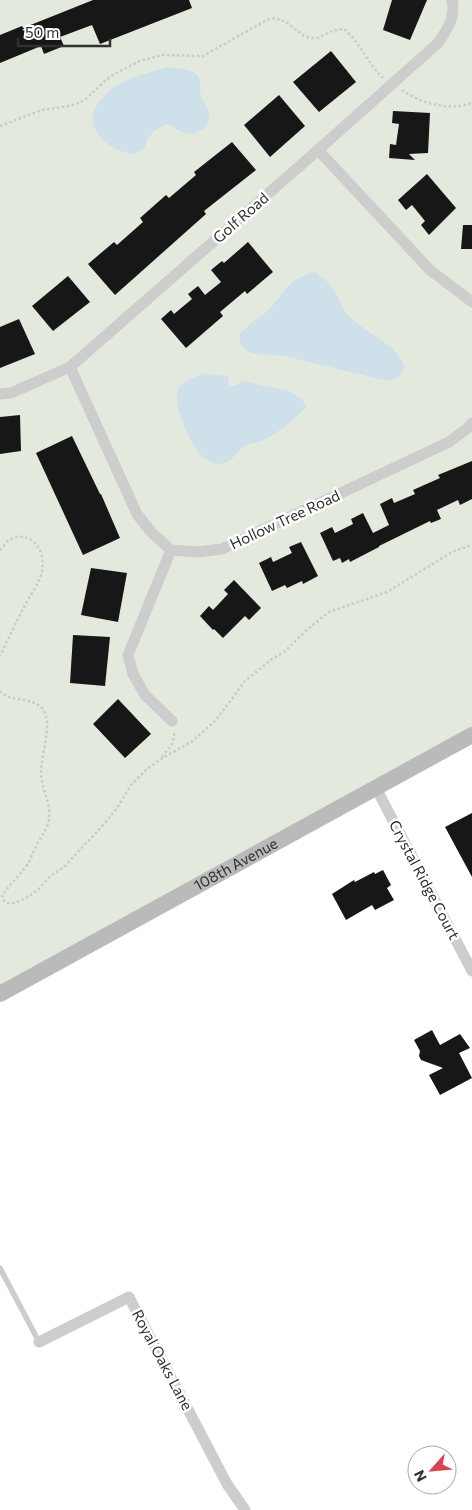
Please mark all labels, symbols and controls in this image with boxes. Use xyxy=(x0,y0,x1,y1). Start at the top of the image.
scale bar xyxy=(18,15,110,47)
text: 50 m xyxy=(25,23,59,41)
street label: Golf Road xyxy=(209,188,272,246)
street label: Hollow Tree Road xyxy=(227,486,342,552)
street label: Crystal Ridge Court xyxy=(386,817,464,942)
street label: 108th Avenue xyxy=(190,833,281,894)
street label: Royal Oaks Lane xyxy=(129,1306,197,1413)
north arrow xyxy=(407,1445,457,1495)
text: N xyxy=(410,1468,430,1485)

